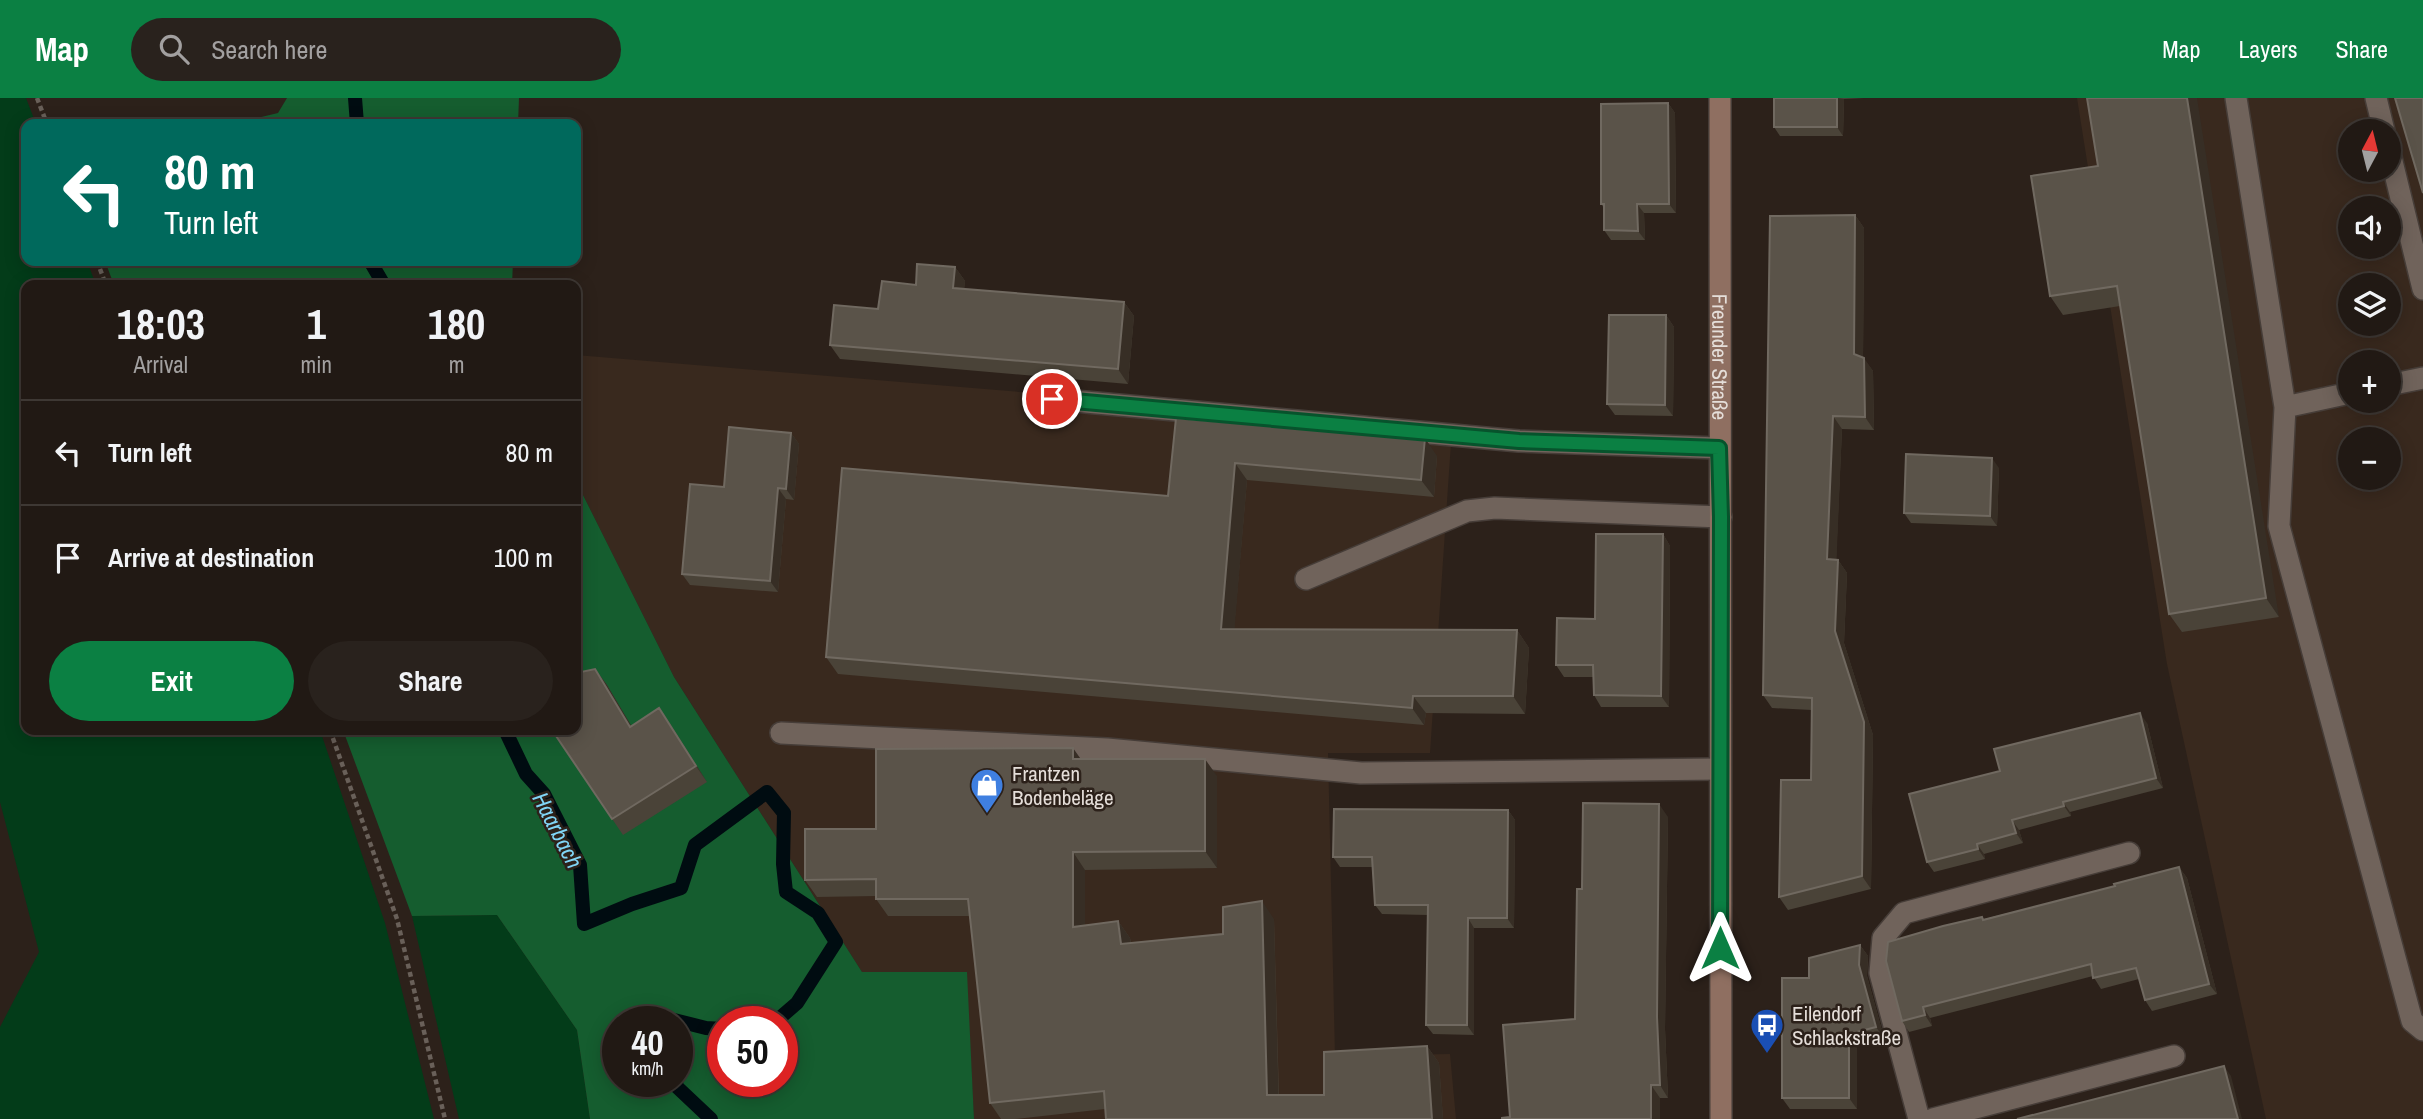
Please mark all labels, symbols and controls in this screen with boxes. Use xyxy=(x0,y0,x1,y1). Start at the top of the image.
search box xyxy=(131,18,621,81)
text: Map xyxy=(35,27,89,71)
icon: search xyxy=(155,30,193,68)
text: Search here xyxy=(211,32,327,67)
text: Map xyxy=(2162,33,2200,65)
text: Layers xyxy=(2238,33,2297,65)
text: Share xyxy=(2335,33,2388,65)
north arrow xyxy=(2338,119,2401,182)
map controls xyxy=(2338,119,2401,490)
text: 80 m xyxy=(164,138,256,204)
icon: left xyxy=(49,147,140,238)
button: sound xyxy=(2338,196,2401,259)
text: Turn left xyxy=(164,201,258,244)
button: layers xyxy=(2338,273,2401,336)
street label: Freunder Straße xyxy=(1706,294,1735,420)
text: 18:03 xyxy=(117,296,205,352)
text: 1 xyxy=(307,296,326,352)
text: 180 xyxy=(428,296,485,352)
text: Arrival xyxy=(134,349,188,380)
text: min xyxy=(301,349,332,380)
text: m xyxy=(449,349,464,380)
button: + xyxy=(2338,350,2401,413)
pin xyxy=(1022,369,1082,429)
icon: arrive xyxy=(1033,380,1071,418)
button: − xyxy=(2338,427,2401,490)
icon: left xyxy=(49,434,87,472)
text: Turn left xyxy=(108,435,192,470)
text: 80 m xyxy=(506,435,553,470)
icon: arrive xyxy=(49,539,87,577)
text: Arrive at destination xyxy=(108,540,314,575)
text: 100 m xyxy=(494,540,553,575)
button: Exit xyxy=(49,641,294,721)
button: Share xyxy=(308,641,553,721)
place label: Frantzen Bodenbeläge xyxy=(1012,759,1114,812)
shop icon: Frantzen Bodenbeläge xyxy=(968,766,1006,815)
water label: Haarbach xyxy=(526,787,590,873)
position arrow xyxy=(1683,911,1757,985)
place label: Eilendorf Schlackstraße xyxy=(1792,999,1901,1052)
speed limit sign: 50 xyxy=(707,1006,798,1097)
bus stop icon: Eilendorf Schlackstraße xyxy=(1748,1006,1786,1055)
text: 40 xyxy=(632,1019,663,1066)
text: km/h xyxy=(632,1056,664,1081)

